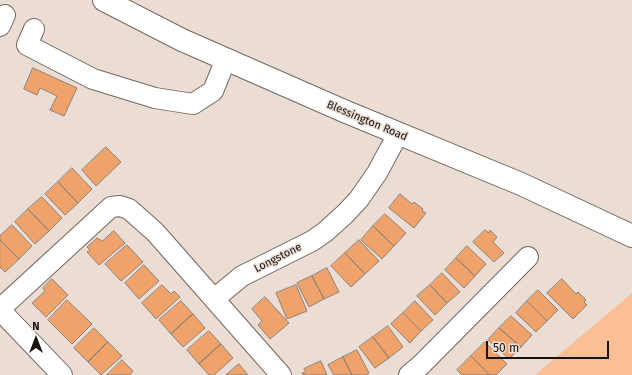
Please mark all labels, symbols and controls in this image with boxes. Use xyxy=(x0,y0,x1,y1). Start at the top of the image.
street label: Blessington Road xyxy=(325,98,409,144)
street label: Longstone xyxy=(252,240,304,276)
north arrow xyxy=(16,319,56,359)
text: N xyxy=(32,320,40,333)
scale bar xyxy=(488,333,611,359)
text: 50 m xyxy=(493,341,519,355)

